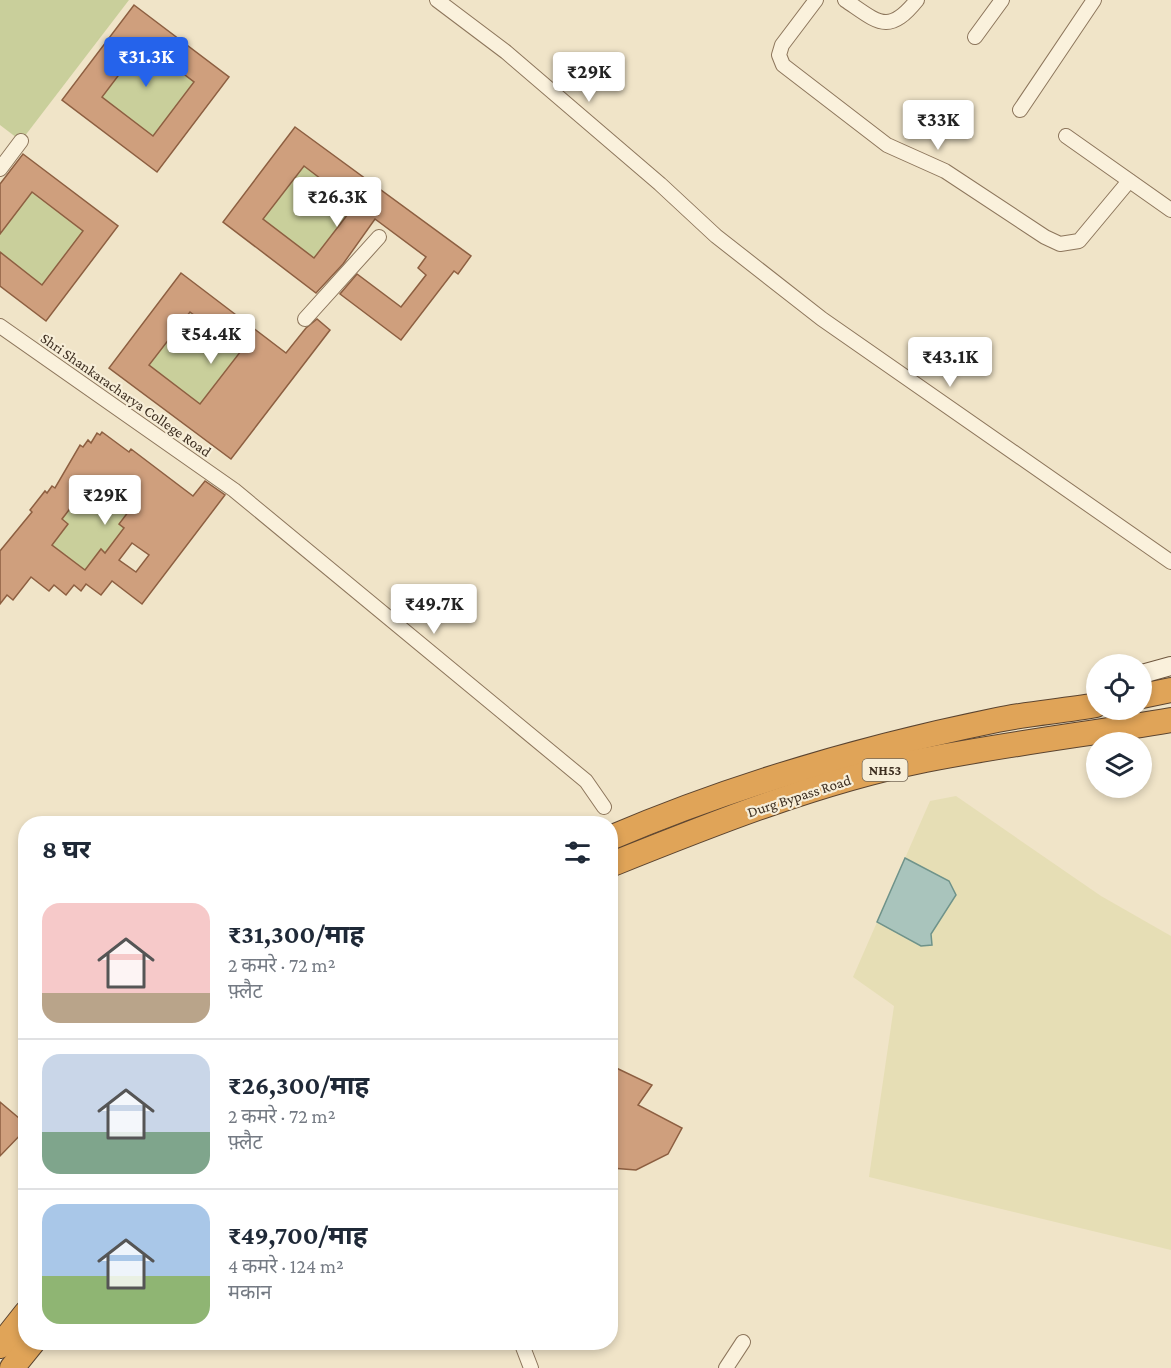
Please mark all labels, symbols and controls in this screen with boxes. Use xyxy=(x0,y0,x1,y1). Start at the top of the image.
pin: ₹31.3K xyxy=(97,37,195,88)
text: ₹31.3K xyxy=(118,45,174,67)
pin: ₹29K xyxy=(553,52,625,103)
text: ₹29K xyxy=(567,60,611,82)
pin: ₹33K xyxy=(902,100,974,151)
text: ₹33K xyxy=(917,108,959,130)
pin: ₹26.3K xyxy=(288,177,386,228)
text: ₹26.3K xyxy=(307,185,367,207)
pin: ₹54.4K xyxy=(162,314,260,365)
text: ₹54.4K xyxy=(181,322,241,344)
street label: Shri Shankaracharya College Road xyxy=(37,330,214,461)
pin: ₹43.1K xyxy=(901,337,999,388)
text: ₹43.1K xyxy=(922,345,978,367)
pin: ₹29K xyxy=(69,475,141,526)
text: ₹29K xyxy=(83,483,127,505)
pin: ₹49.7K xyxy=(385,584,483,635)
text: ₹49.7K xyxy=(405,592,463,614)
map controls xyxy=(1086,654,1152,798)
button: locate xyxy=(1086,654,1152,720)
button: layers xyxy=(1086,732,1152,798)
road number: NH53 xyxy=(862,759,908,781)
street label: Durg Bypass Road xyxy=(745,772,853,821)
text: 8 घर xyxy=(42,835,90,864)
icon: filters xyxy=(561,836,594,869)
text: ₹31,300/माह xyxy=(228,920,364,949)
icon: home xyxy=(90,927,162,999)
text: 2 कमरे · 72 m² xyxy=(228,954,335,976)
text: फ़्लैट xyxy=(228,980,263,1002)
text: ₹26,300/माह xyxy=(228,1071,369,1100)
icon: home xyxy=(90,1078,162,1150)
text: 2 कमरे · 72 m² xyxy=(228,1105,335,1127)
text: फ़्लैट xyxy=(228,1131,263,1153)
text: ₹49,700/माह xyxy=(228,1221,367,1250)
icon: home xyxy=(90,1228,162,1300)
text: 4 कमरे · 124 m² xyxy=(228,1255,344,1277)
text: मकान xyxy=(228,1281,272,1303)

